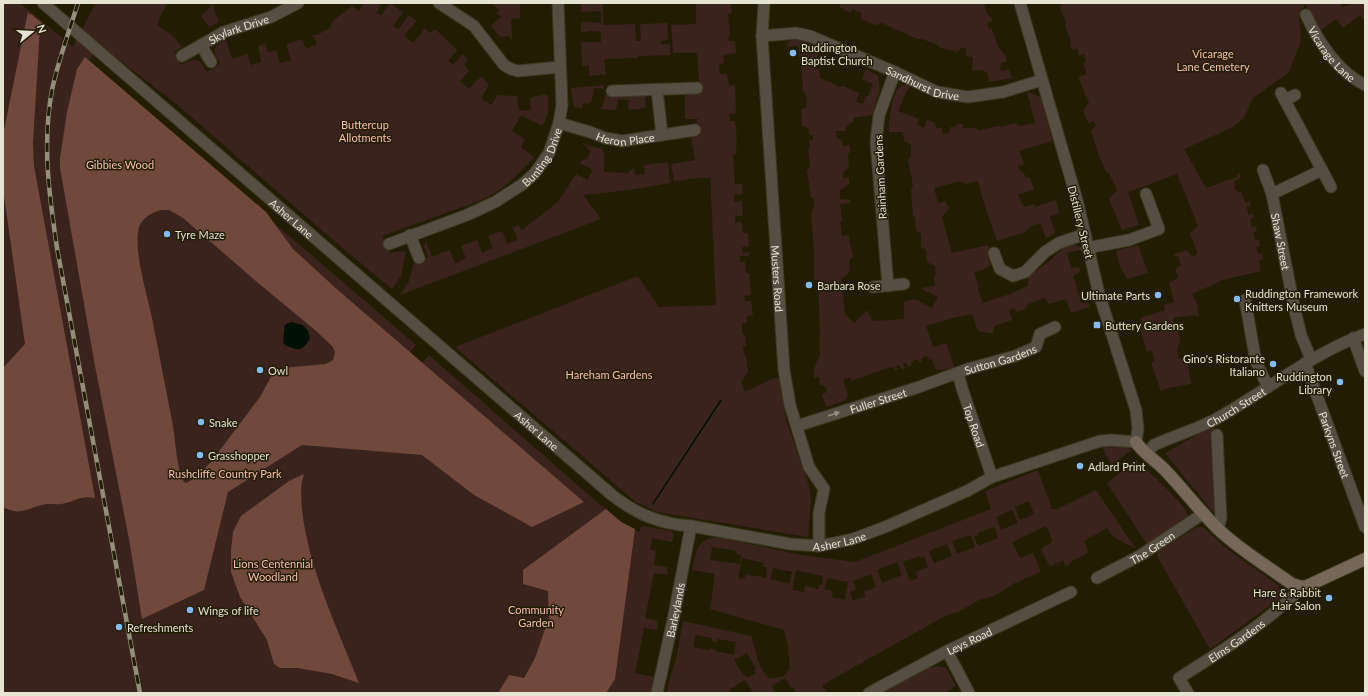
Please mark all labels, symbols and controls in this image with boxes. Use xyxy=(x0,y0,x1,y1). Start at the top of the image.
north arrow xyxy=(12,12,52,52)
street label: Skylark Drive xyxy=(206,12,271,46)
text: N xyxy=(34,23,49,35)
street label: Vicarage Lane xyxy=(1306,24,1358,84)
place label: Ruddington Baptist Church xyxy=(801,41,873,67)
park label: Vicarage Lane Cemetery xyxy=(1176,47,1250,73)
marker: Ruddington Baptist Church xyxy=(788,48,798,58)
street label: Sandhurst Drive xyxy=(885,63,961,102)
park label: Buttercup Allotments xyxy=(339,118,391,144)
street label: Bunting Drive xyxy=(519,126,564,189)
street label: Heron Place xyxy=(594,129,655,148)
street label: Rainham Gardens xyxy=(871,134,889,220)
park label: Gibbies Wood xyxy=(86,158,154,171)
street label: Distillery Street xyxy=(1066,184,1096,260)
street label: Asher Lane xyxy=(267,196,317,241)
street label: Shaw Street xyxy=(1269,212,1293,271)
place label: Tyre Maze xyxy=(175,228,225,241)
marker: Tyre Maze xyxy=(162,229,172,239)
street label: Musters Road xyxy=(769,245,787,312)
place label: Barbara Rose xyxy=(817,279,881,292)
marker: Barbara Rose xyxy=(804,280,814,290)
place label: Ruddington Framework Knitters Museum xyxy=(1245,287,1358,313)
place label: Ultimate Parts xyxy=(1081,289,1150,302)
marker: Ultimate Parts xyxy=(1153,290,1163,300)
marker: Ruddington Framework Knitters Museum xyxy=(1232,294,1242,304)
place label: Buttery Gardens xyxy=(1105,319,1184,332)
marker: Buttery Gardens xyxy=(1092,320,1102,330)
street label: Sutton Gardens xyxy=(962,341,1038,376)
place label: Gino's Ristorante Italiano xyxy=(1183,352,1265,378)
marker: Gino's Ristorante Italiano xyxy=(1268,359,1278,369)
place label: Owl xyxy=(268,364,288,377)
marker: Owl xyxy=(255,365,265,375)
park label: Hareham Gardens xyxy=(566,368,653,381)
place label: Ruddington Library xyxy=(1276,370,1332,396)
marker: Ruddington Library xyxy=(1335,377,1345,387)
street label: Church Street xyxy=(1204,384,1268,429)
street label: Fuller Street xyxy=(848,385,908,415)
street label: Top Road xyxy=(961,402,988,449)
street label: Asher Lane xyxy=(512,408,562,453)
street label: Parkyns Street xyxy=(1317,410,1353,480)
one-way arrow xyxy=(829,411,841,417)
place label: Snake xyxy=(209,416,238,429)
marker: Snake xyxy=(196,417,206,427)
place label: Grasshopper xyxy=(208,449,269,462)
marker: Grasshopper xyxy=(195,450,205,460)
place label: Adlard Print xyxy=(1088,460,1146,473)
marker: Adlard Print xyxy=(1075,461,1085,471)
park label: Rushcliffe Country Park xyxy=(168,467,282,480)
street label: Asher Lane xyxy=(812,528,868,553)
street label: The Green xyxy=(1127,528,1177,566)
park label: Lions Centennial Woodland xyxy=(233,557,313,583)
street label: Barleylands xyxy=(663,581,687,639)
place label: Hare & Rabbit Hair Salon xyxy=(1253,586,1321,612)
marker: Hare & Rabbit Hair Salon xyxy=(1324,593,1334,603)
park label: Community Garden xyxy=(508,603,564,629)
place label: Wings of life xyxy=(198,604,259,617)
marker: Wings of life xyxy=(185,605,195,615)
street label: Elms Gardens xyxy=(1206,616,1267,664)
place label: Refreshments xyxy=(127,621,193,634)
marker: Refreshments xyxy=(114,622,124,632)
street label: Leys Road xyxy=(944,624,994,657)

